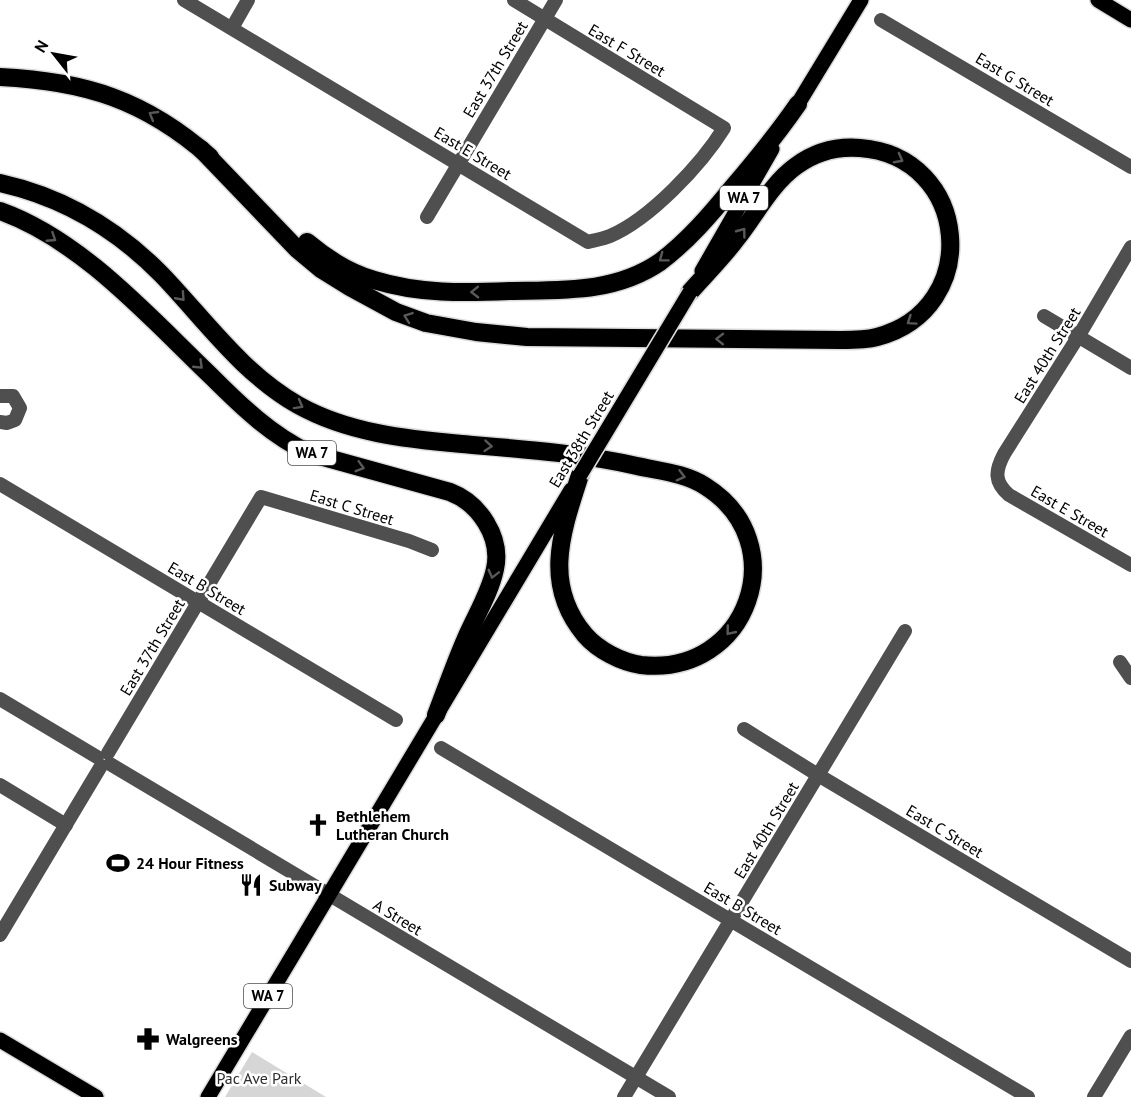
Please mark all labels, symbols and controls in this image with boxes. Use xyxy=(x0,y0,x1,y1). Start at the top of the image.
street label: East 37th Street xyxy=(458,17,532,121)
street label: East F Street xyxy=(585,19,670,81)
north arrow xyxy=(24,24,84,84)
text: N xyxy=(30,37,52,56)
street label: East G Street xyxy=(972,48,1058,110)
one-way arrow xyxy=(149,111,159,123)
street label: East E Street xyxy=(431,122,516,184)
one-way arrow xyxy=(893,152,904,163)
road number: WA 7 xyxy=(720,186,768,210)
one-way arrow xyxy=(735,227,746,238)
one-way arrow xyxy=(46,230,56,242)
one-way arrow xyxy=(659,251,670,262)
one-way arrow xyxy=(471,286,480,298)
one-way arrow xyxy=(174,291,185,301)
street label: East 40th Street xyxy=(1009,303,1085,407)
one-way arrow xyxy=(403,311,414,324)
one-way arrow xyxy=(907,313,917,325)
one-way arrow xyxy=(716,333,725,345)
one-way arrow xyxy=(192,358,202,369)
street label: East 38th Street xyxy=(544,386,618,491)
one-way arrow xyxy=(293,398,304,409)
one-way arrow xyxy=(484,439,493,452)
road number: WA 7 xyxy=(288,441,336,465)
one-way arrow xyxy=(354,460,365,472)
one-way arrow xyxy=(675,469,685,481)
street label: East E Street xyxy=(1027,481,1113,542)
street label: East C Street xyxy=(308,485,397,529)
street label: East B Street xyxy=(164,557,250,619)
one-way arrow xyxy=(488,569,501,579)
street label: East 37th Street xyxy=(115,595,189,699)
one-way arrow xyxy=(726,625,737,636)
street label: East 40th Street xyxy=(729,777,803,882)
street label: East C Street xyxy=(903,800,988,862)
place label: Bethlehem Lutheran Church xyxy=(336,806,449,844)
church icon: Bethlehem Lutheran Church xyxy=(305,812,331,838)
sports icon: 24 Hour Fitness xyxy=(105,850,131,876)
place label: 24 Hour Fitness xyxy=(136,853,244,873)
restaurant icon: Subway xyxy=(238,872,264,898)
place label: Subway xyxy=(269,875,322,895)
street label: East B Street xyxy=(700,877,786,939)
street label: A Street xyxy=(370,895,427,940)
road number: WA 7 xyxy=(244,984,292,1008)
pharmacy icon: Walgreens xyxy=(135,1026,161,1052)
place label: Walgreens xyxy=(166,1029,238,1049)
park label: Pac Ave Park xyxy=(216,1068,302,1088)

